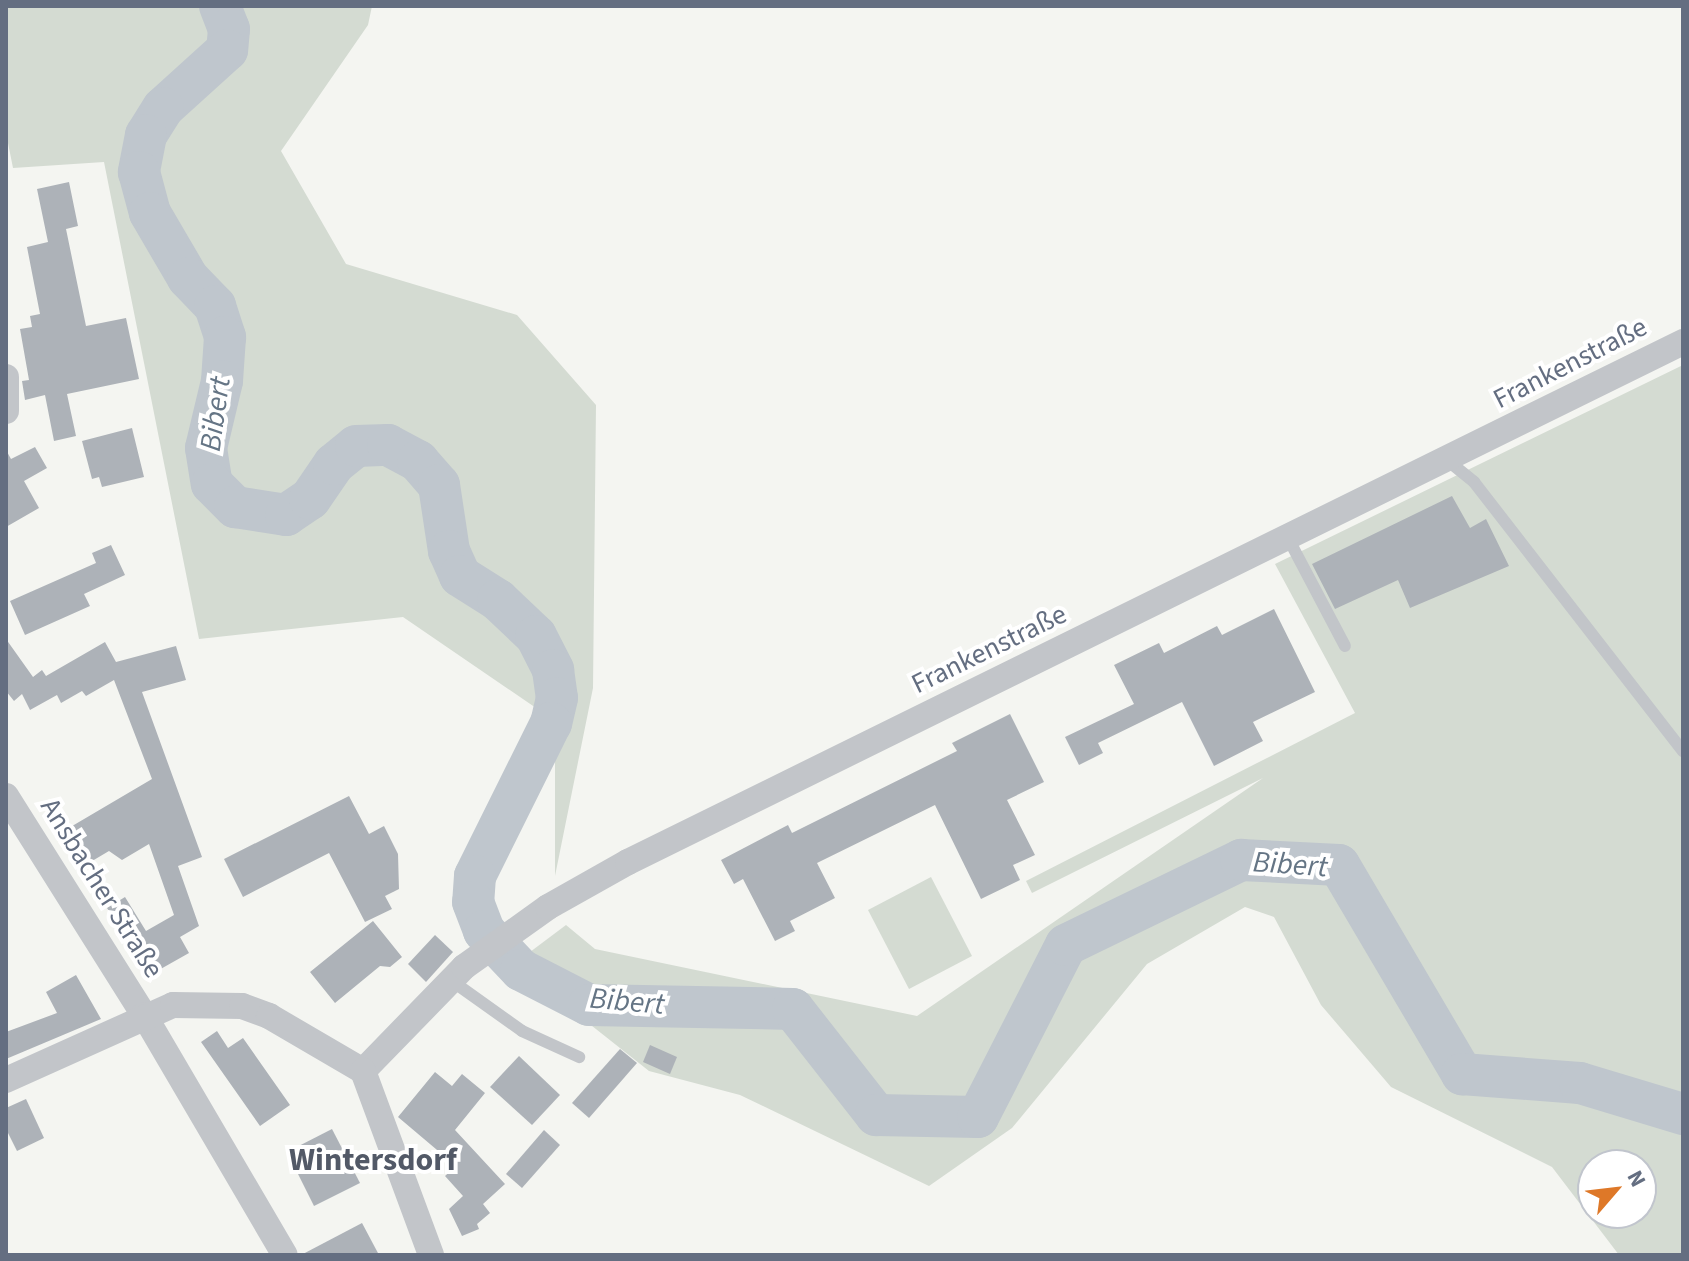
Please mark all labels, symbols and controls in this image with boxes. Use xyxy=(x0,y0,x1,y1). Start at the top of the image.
street label: Frankenstraße xyxy=(1487,310,1653,416)
water label: Bibert xyxy=(193,375,239,453)
street label: Frankenstraße xyxy=(906,597,1072,701)
street label: Ansbacher Straße xyxy=(33,792,171,984)
water label: Bibert xyxy=(1252,844,1328,886)
water label: Bibert xyxy=(588,981,666,1023)
district label: Wintersdorf xyxy=(289,1141,457,1179)
north arrow xyxy=(1577,1149,1657,1229)
text: N xyxy=(1619,1165,1654,1193)

